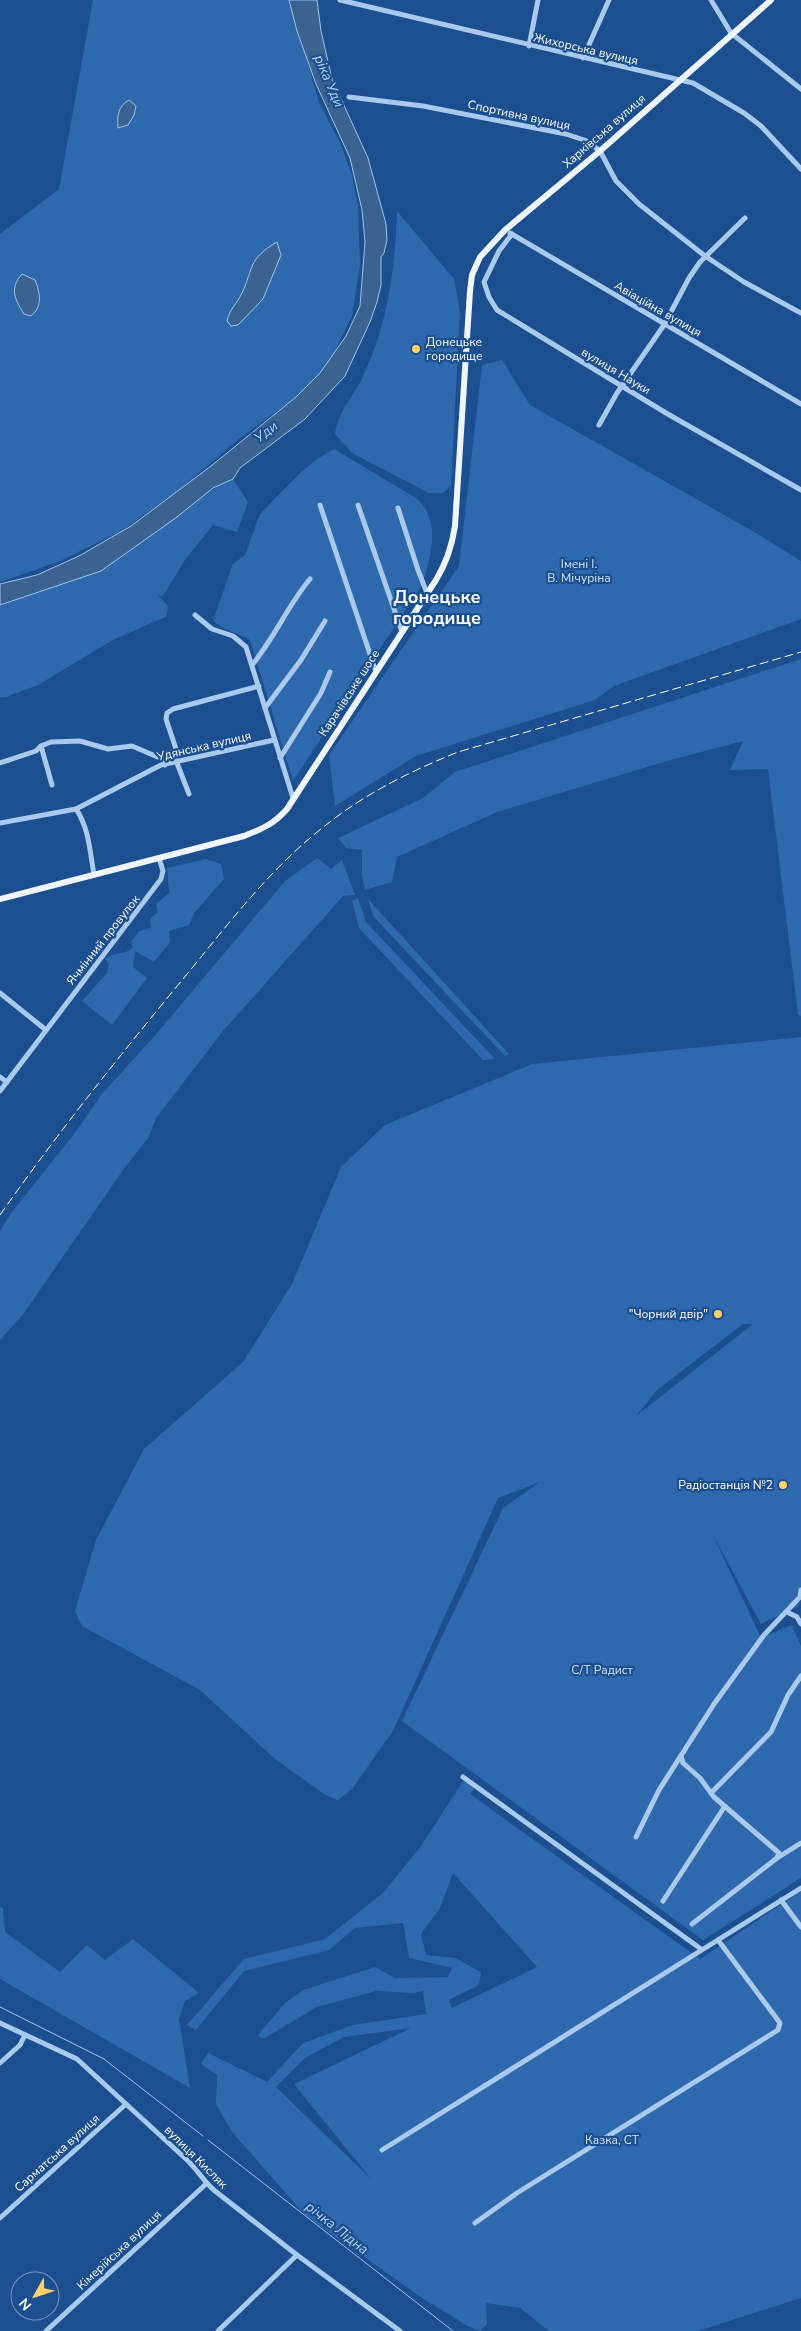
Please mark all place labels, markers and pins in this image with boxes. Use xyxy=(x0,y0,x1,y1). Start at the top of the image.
place label: Донецьке городище xyxy=(426,334,482,364)
marker: Донецьке городище xyxy=(410,343,422,355)
place label: "Чорний двір" xyxy=(629,1306,708,1322)
marker: "Чорний двір" xyxy=(712,1308,724,1320)
place label: Радiостанцiя №2 xyxy=(678,1477,773,1493)
marker: Радiостанцiя №2 xyxy=(777,1479,789,1491)

